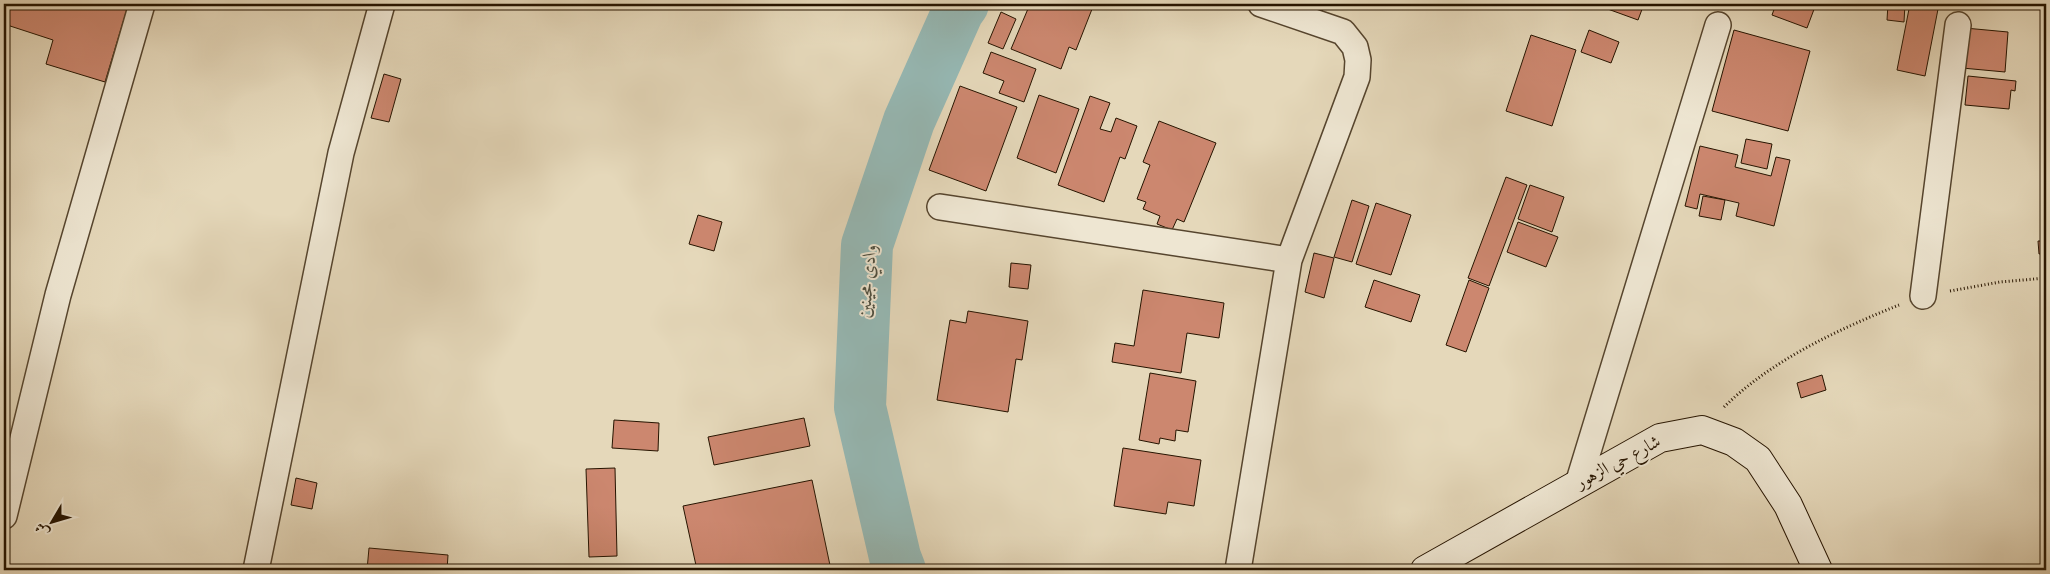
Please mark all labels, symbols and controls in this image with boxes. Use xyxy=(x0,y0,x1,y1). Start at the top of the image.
water label: وادي مجينين xyxy=(853,243,885,319)
street label: شارع حي الزهور xyxy=(1570,431,1666,498)
north arrow xyxy=(28,496,78,546)
text: ش xyxy=(31,519,53,540)

